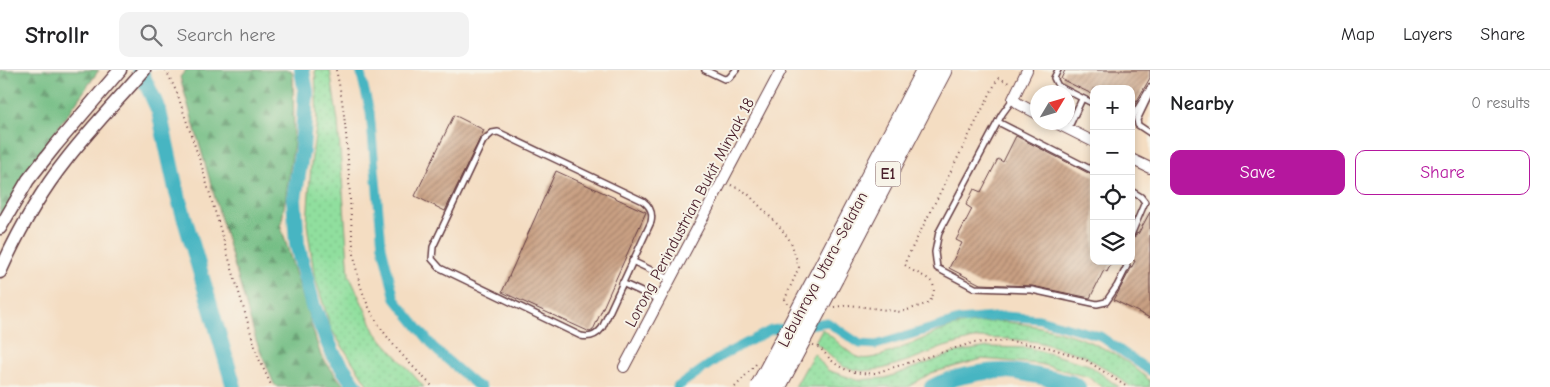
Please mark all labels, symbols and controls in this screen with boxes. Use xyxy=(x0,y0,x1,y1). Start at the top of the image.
search box xyxy=(119,12,469,57)
text: Strollr xyxy=(25,21,89,49)
icon: search xyxy=(137,21,165,49)
text: Search here xyxy=(177,24,276,46)
text: Map xyxy=(1341,24,1375,45)
text: Layers xyxy=(1403,24,1452,45)
text: Share xyxy=(1480,24,1525,45)
north arrow xyxy=(1030,85,1075,130)
map controls xyxy=(1090,85,1135,265)
button: + xyxy=(1090,85,1135,130)
text: Nearby xyxy=(1170,91,1234,115)
text: 0 results xyxy=(1471,94,1530,112)
street label: Lorong Perindustrian Bukit Minyak 18 xyxy=(622,95,758,330)
button: − xyxy=(1090,130,1135,175)
button: Save xyxy=(1170,150,1345,195)
button: Share xyxy=(1355,150,1530,195)
road number: E1 xyxy=(876,162,900,186)
button: locate xyxy=(1090,175,1135,220)
street label: Lebuhraya Utara–Selatan xyxy=(774,189,871,350)
button: layers xyxy=(1090,220,1135,265)

